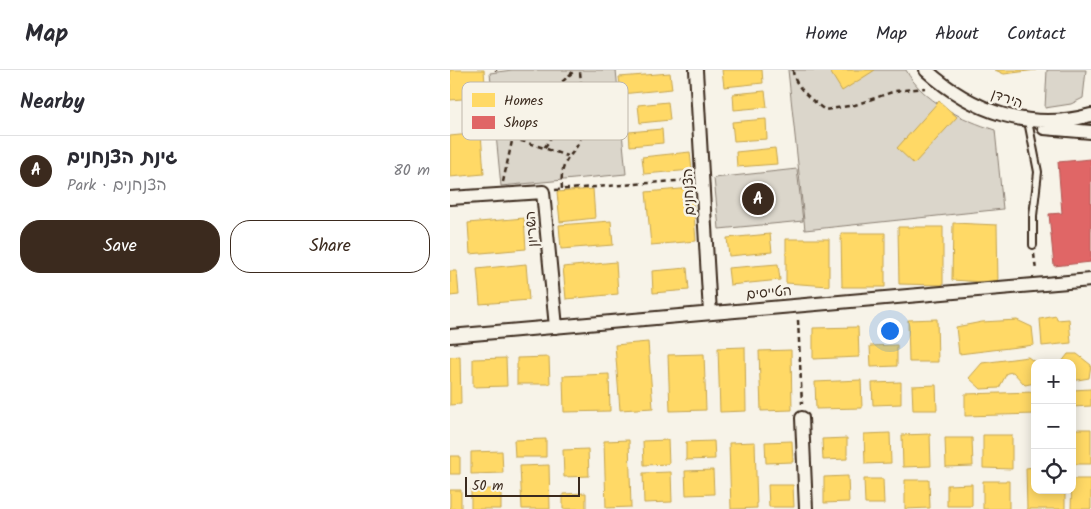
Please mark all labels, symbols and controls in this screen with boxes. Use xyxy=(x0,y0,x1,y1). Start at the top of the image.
text: Map xyxy=(25,15,68,54)
text: Home xyxy=(805,20,848,49)
text: Map xyxy=(876,20,907,49)
text: About xyxy=(935,20,979,49)
text: Contact xyxy=(1007,20,1066,49)
legend xyxy=(462,82,628,140)
street label: הירדן xyxy=(988,83,1026,115)
text: Nearby xyxy=(20,86,85,119)
text: Homes xyxy=(504,90,543,112)
text: Shops xyxy=(504,112,538,134)
text: גינת הצנחנים xyxy=(67,143,177,173)
text: A xyxy=(31,158,41,183)
text: 80 m xyxy=(393,158,430,183)
street label: הצנחנים xyxy=(677,168,701,216)
text: Park · הצנחנים xyxy=(67,173,167,198)
pin: A xyxy=(742,180,774,218)
street label: השריון xyxy=(519,210,545,248)
button: Save xyxy=(20,220,220,273)
button: Share xyxy=(230,220,430,273)
street label: הטייסים xyxy=(745,280,793,306)
your location xyxy=(877,318,903,344)
map controls xyxy=(1031,359,1076,494)
button: + xyxy=(1031,359,1076,404)
button: − xyxy=(1031,404,1076,449)
button: locate xyxy=(1031,449,1076,494)
scale bar xyxy=(465,474,580,497)
text: 50 m xyxy=(472,475,503,497)

